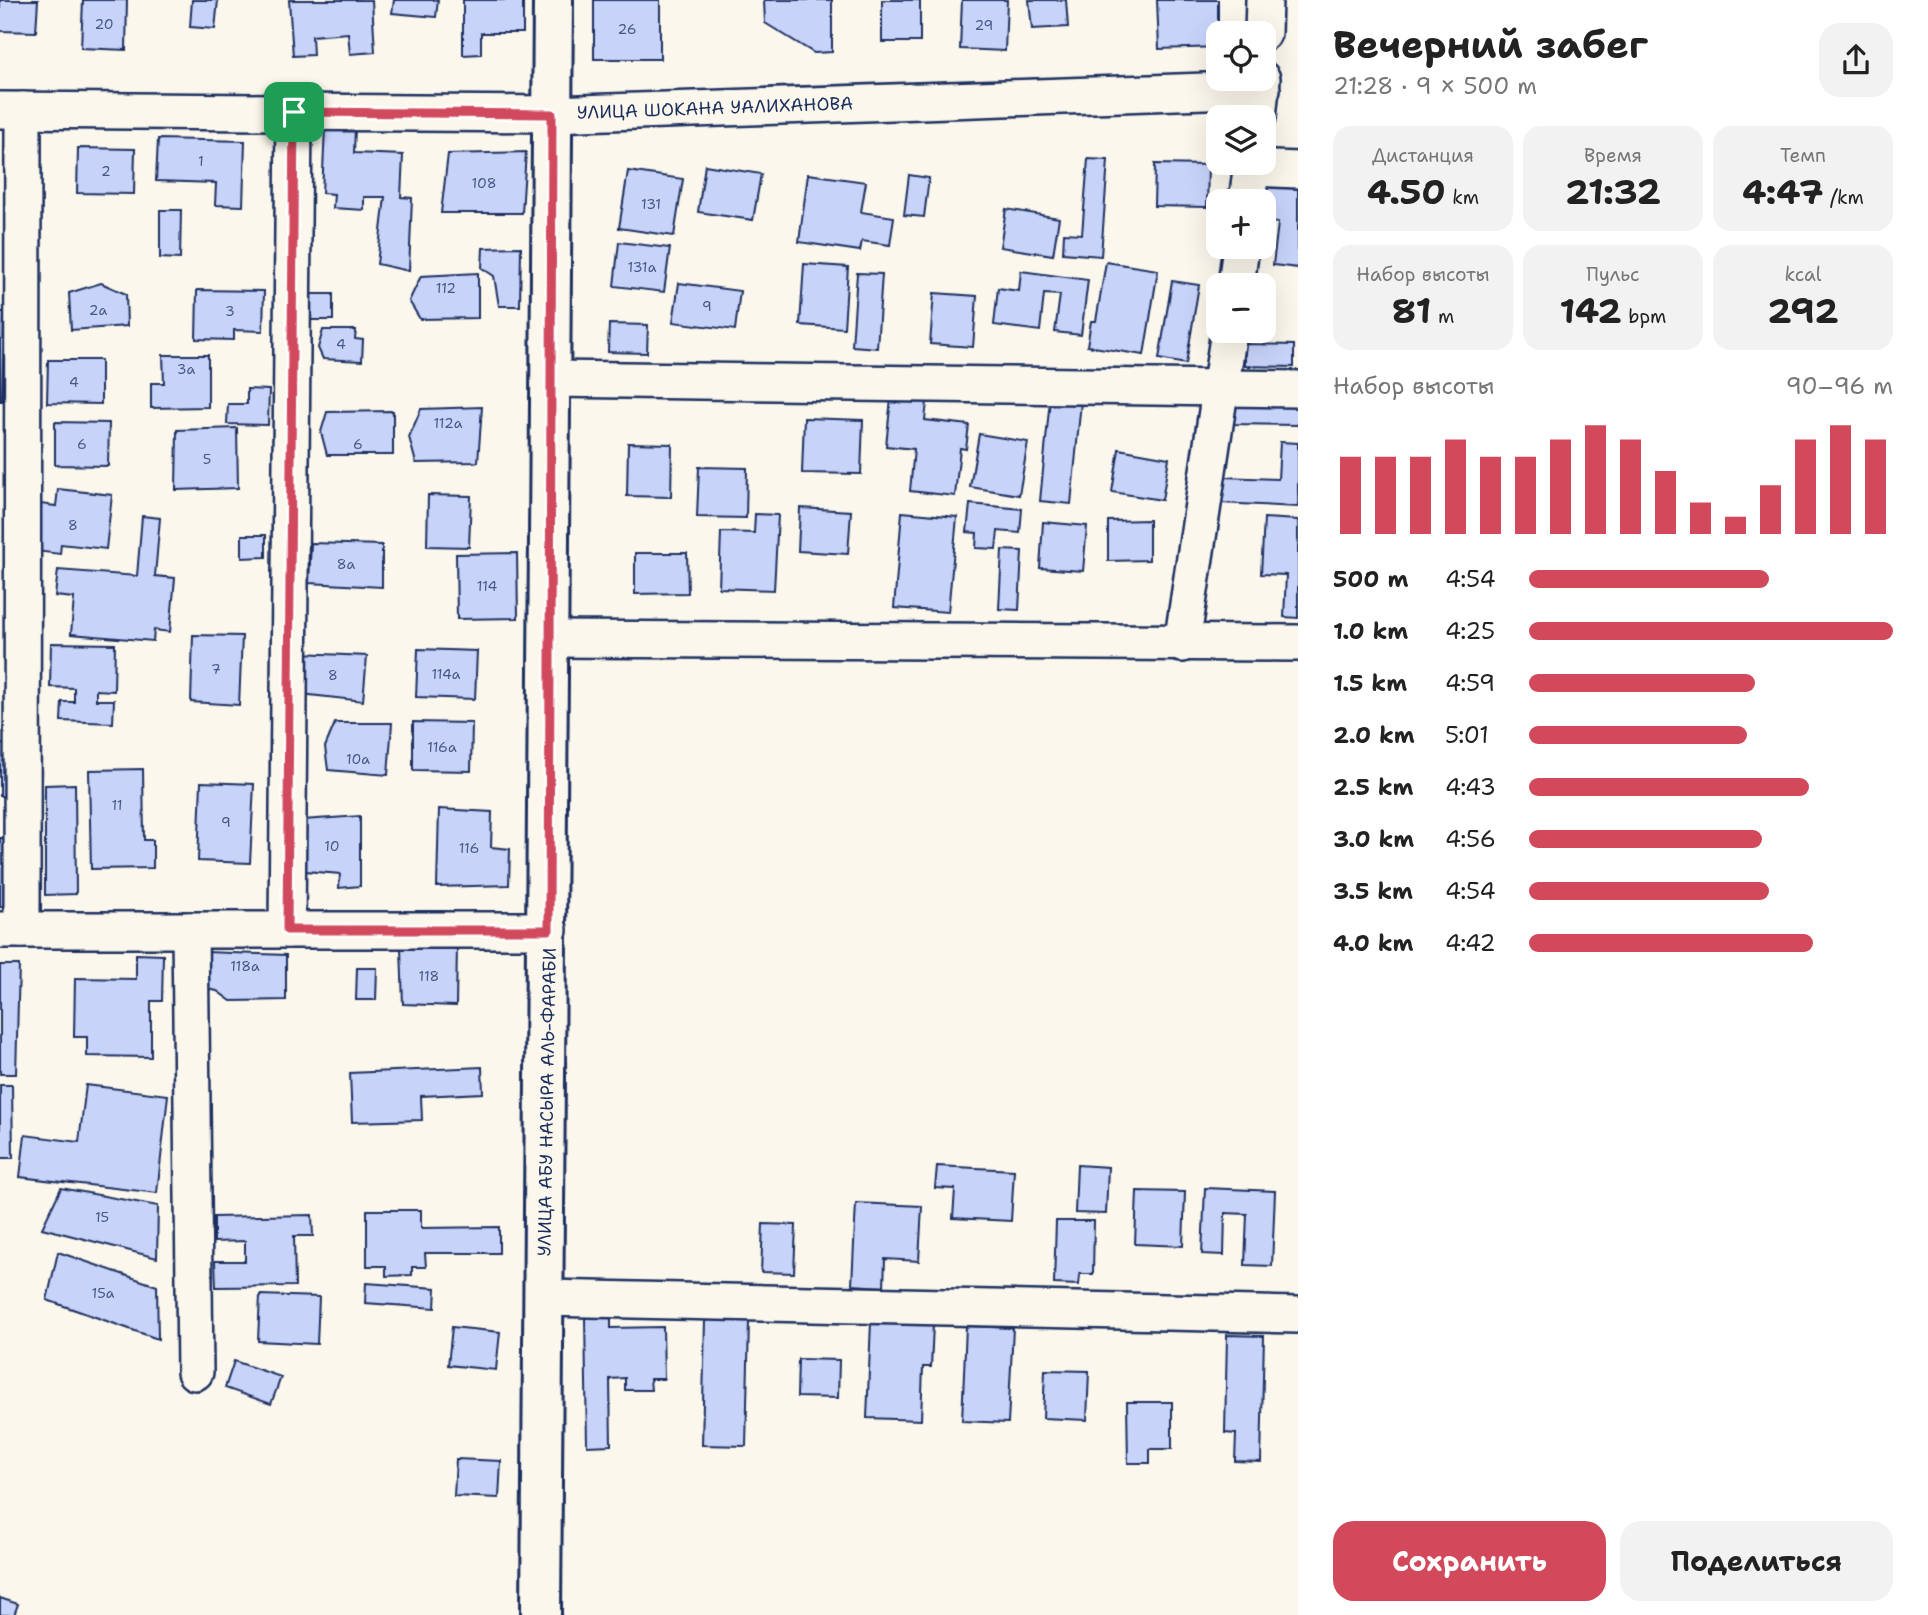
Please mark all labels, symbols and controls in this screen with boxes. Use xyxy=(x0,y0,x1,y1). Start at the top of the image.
house number: 20 xyxy=(94,15,114,33)
house number: 29 xyxy=(975,16,993,34)
text: Вечерний забег xyxy=(1333,19,1648,70)
house number: 26 xyxy=(618,20,637,38)
map controls xyxy=(1206,21,1276,343)
button: locate xyxy=(1206,21,1276,91)
button: share xyxy=(1819,23,1893,97)
text: 21:28 · 9 × 500 m xyxy=(1333,71,1537,101)
pin xyxy=(264,82,324,142)
street label: УЛИЦА ШОКАНА УАЛИХАНОВА xyxy=(576,91,854,125)
icon: arrive xyxy=(275,93,313,131)
button: layers xyxy=(1206,105,1276,175)
text: Дистанция xyxy=(1372,143,1474,168)
text: Время xyxy=(1584,143,1642,168)
text: Темп xyxy=(1780,143,1826,168)
house number: 1 xyxy=(198,152,204,170)
house number: 2 xyxy=(101,162,111,180)
text: 4.50 xyxy=(1367,168,1446,215)
text: 21:32 xyxy=(1565,168,1661,215)
text: 4:47 xyxy=(1742,168,1823,215)
house number: 108 xyxy=(472,174,496,192)
text: km xyxy=(1446,185,1479,210)
text: /km xyxy=(1823,185,1864,210)
button: + xyxy=(1206,189,1276,259)
house number: 131 xyxy=(641,195,661,213)
house number: 131а xyxy=(628,258,657,276)
text: Набор высоты xyxy=(1356,262,1490,287)
text: Пульс xyxy=(1586,262,1640,287)
text: kcal xyxy=(1785,262,1821,287)
button: − xyxy=(1206,273,1276,343)
house number: 112 xyxy=(436,279,456,297)
text: 81 xyxy=(1392,287,1431,334)
text: 142 xyxy=(1560,287,1622,334)
text: 292 xyxy=(1767,287,1839,334)
house number: 9 xyxy=(702,297,712,315)
house number: 2а xyxy=(89,301,108,319)
house number: 3 xyxy=(225,302,235,320)
text: m xyxy=(1431,304,1454,329)
text: bpm xyxy=(1622,304,1667,329)
house number: 4 xyxy=(336,335,346,353)
house number: 3а xyxy=(177,360,196,378)
text: Набор высоты xyxy=(1333,371,1494,401)
text: 90–96 m xyxy=(1786,371,1893,401)
house number: 4 xyxy=(69,373,79,391)
house number: 112а xyxy=(433,414,463,432)
house number: 6 xyxy=(77,435,87,453)
house number: 6 xyxy=(353,435,363,453)
house number: 5 xyxy=(203,450,211,468)
house number: 8 xyxy=(68,516,78,534)
house number: 8а xyxy=(337,555,356,573)
text: 500 m xyxy=(1333,564,1408,594)
text: 4:54 xyxy=(1445,564,1496,594)
house number: 114 xyxy=(477,577,497,595)
text: 1.0 km xyxy=(1333,616,1408,646)
text: 4:25 xyxy=(1445,616,1495,646)
house number: 7 xyxy=(211,660,221,678)
house number: 114а xyxy=(431,665,461,683)
house number: 8 xyxy=(328,666,338,684)
text: 1.5 km xyxy=(1333,668,1407,698)
text: 4:59 xyxy=(1445,668,1495,698)
text: 2.0 km xyxy=(1333,720,1415,750)
text: 5:01 xyxy=(1445,720,1489,750)
house number: 116а xyxy=(427,738,457,756)
house number: 10а xyxy=(346,750,370,768)
text: 2.5 km xyxy=(1333,772,1414,802)
text: 4:43 xyxy=(1445,772,1496,802)
house number: 11 xyxy=(111,796,123,814)
house number: 9 xyxy=(221,813,231,831)
text: 3.0 km xyxy=(1333,824,1414,854)
text: 4:56 xyxy=(1445,824,1496,854)
house number: 10 xyxy=(324,837,340,855)
house number: 116 xyxy=(459,839,479,857)
text: 3.5 km xyxy=(1333,876,1413,906)
text: 4:54 xyxy=(1445,876,1496,906)
text: 4.0 km xyxy=(1333,928,1414,958)
text: 4:42 xyxy=(1445,928,1496,958)
street label: УЛИЦА АБУ НАСЫРА АЛЬ-ФАРАБИ xyxy=(532,947,562,1257)
house number: 118а xyxy=(230,957,260,975)
house number: 118 xyxy=(419,967,439,985)
house number: 15 xyxy=(95,1208,109,1226)
house number: 15а xyxy=(92,1284,115,1302)
button: Сохранить xyxy=(1333,1521,1606,1601)
button: Поделиться xyxy=(1620,1521,1893,1601)

